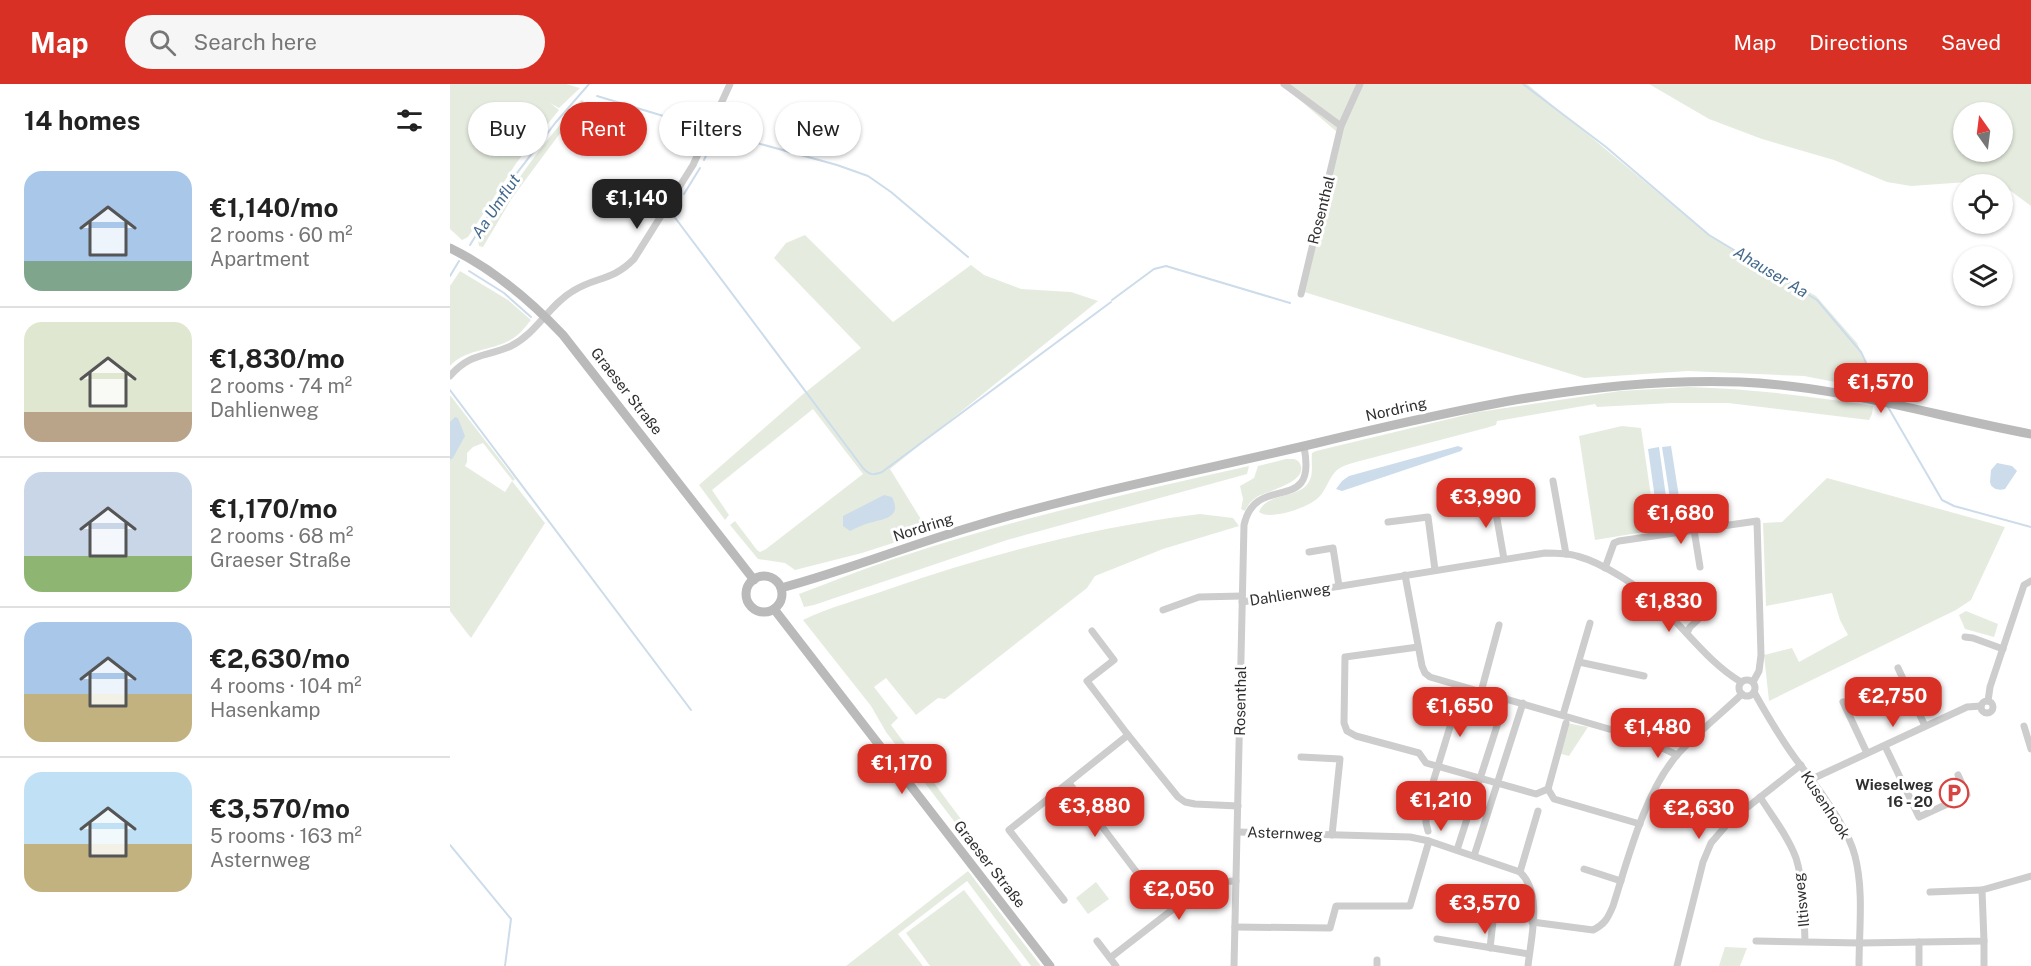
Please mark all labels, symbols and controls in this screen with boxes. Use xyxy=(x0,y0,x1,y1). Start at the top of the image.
search box xyxy=(125,15,545,69)
text: Map xyxy=(30,26,89,59)
icon: search xyxy=(146,26,179,59)
text: Search here xyxy=(194,29,317,55)
text: Map xyxy=(1734,30,1776,55)
text: Directions xyxy=(1809,30,1908,55)
text: Saved xyxy=(1941,30,2001,55)
chip: Buy xyxy=(468,102,548,156)
chip: Rent xyxy=(560,102,647,156)
chip: Filters xyxy=(659,102,763,156)
chip: New xyxy=(775,102,861,156)
north arrow xyxy=(1953,102,2013,162)
map controls xyxy=(1953,102,2013,306)
icon: filters xyxy=(393,104,426,137)
text: 14 homes xyxy=(24,105,140,136)
water label: Aa Umflut xyxy=(468,171,524,241)
street label: Rosenthal xyxy=(1304,174,1338,246)
button: locate xyxy=(1953,174,2013,234)
pin: €1,140 xyxy=(588,179,686,230)
text: €1,140 xyxy=(606,186,668,210)
text: €1,140/mo xyxy=(210,192,338,223)
icon: home xyxy=(72,195,144,267)
text: 2 rooms · 60 m² xyxy=(210,223,353,247)
water label: Ahauser Aa xyxy=(1730,242,1812,302)
button: layers xyxy=(1953,246,2013,306)
text: Apartment xyxy=(210,247,310,271)
text: €1,830/mo xyxy=(210,343,345,374)
street label: Graeser Straße xyxy=(588,344,666,438)
icon: home xyxy=(72,346,144,418)
pin: €1,570 xyxy=(1832,363,1930,414)
text: €1,570 xyxy=(1848,370,1914,394)
text: 2 rooms · 74 m² xyxy=(210,374,352,398)
street label: Nordring xyxy=(1364,394,1428,424)
text: Dahlienweg xyxy=(210,398,319,422)
pin: €3,990 xyxy=(1437,478,1535,529)
text: €3,990 xyxy=(1451,485,1522,509)
text: €1,170/mo xyxy=(210,493,337,524)
pin: €1,680 xyxy=(1632,494,1730,545)
icon: home xyxy=(72,496,144,568)
text: €1,680 xyxy=(1648,501,1714,525)
street label: Nordring xyxy=(891,509,955,545)
text: 2 rooms · 68 m² xyxy=(210,524,353,548)
text: Graeser Straße xyxy=(210,548,351,572)
street label: Dahlienweg xyxy=(1248,579,1332,609)
pin: €1,830 xyxy=(1620,582,1718,633)
text: €1,830 xyxy=(1636,589,1702,613)
text: €2,630/mo xyxy=(210,643,350,674)
icon: home xyxy=(72,646,144,718)
street label: Rosenthal xyxy=(1231,666,1249,736)
text: 4 rooms · 104 m² xyxy=(210,674,362,698)
pin: €2,750 xyxy=(1844,677,1942,728)
text: €2,750 xyxy=(1859,684,1927,708)
pin: €1,650 xyxy=(1411,687,1509,738)
text: €1,650 xyxy=(1427,694,1493,718)
text: Hasenkamp xyxy=(210,698,320,722)
pin: €1,480 xyxy=(1609,708,1707,759)
text: €1,480 xyxy=(1625,715,1691,739)
pin: €1,170 xyxy=(853,744,951,795)
text: €1,170 xyxy=(872,751,932,775)
street label: Kusenhook xyxy=(1798,768,1854,842)
place label: Wieselweg 16 - 20 xyxy=(1855,776,1934,810)
parking icon: Wieselweg 16 - 20 xyxy=(1938,777,1970,809)
pin: €1,210 xyxy=(1392,781,1490,832)
pin: €3,880 xyxy=(1046,787,1144,838)
text: €1,210 xyxy=(1410,788,1472,812)
pin: €2,630 xyxy=(1650,789,1748,840)
text: €3,570/mo xyxy=(210,793,350,824)
text: €3,880 xyxy=(1059,794,1131,818)
icon: home xyxy=(72,796,144,868)
text: €2,630 xyxy=(1664,796,1734,820)
street label: Graeser Straße xyxy=(951,817,1029,911)
street label: Asternweg xyxy=(1247,823,1323,843)
text: 5 rooms · 163 m² xyxy=(210,824,362,848)
text: Asternweg xyxy=(210,848,311,872)
pin: €2,050 xyxy=(1130,870,1228,921)
street label: Iltisweg xyxy=(1790,872,1812,928)
text: €2,050 xyxy=(1144,877,1214,901)
pin: €3,570 xyxy=(1436,884,1534,935)
text: €3,570 xyxy=(1450,891,1520,915)

